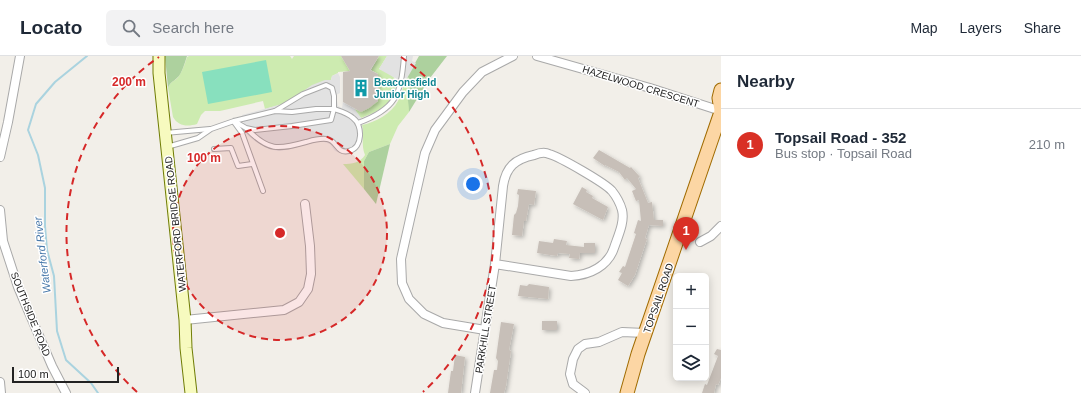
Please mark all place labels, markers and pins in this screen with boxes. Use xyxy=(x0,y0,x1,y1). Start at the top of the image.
place label: Beaconsfield Junior High xyxy=(374,77,436,100)
building icon: Beaconsfield Junior High xyxy=(351,78,371,98)
pin: 1 xyxy=(673,217,699,250)
centre of rings xyxy=(273,226,287,240)

